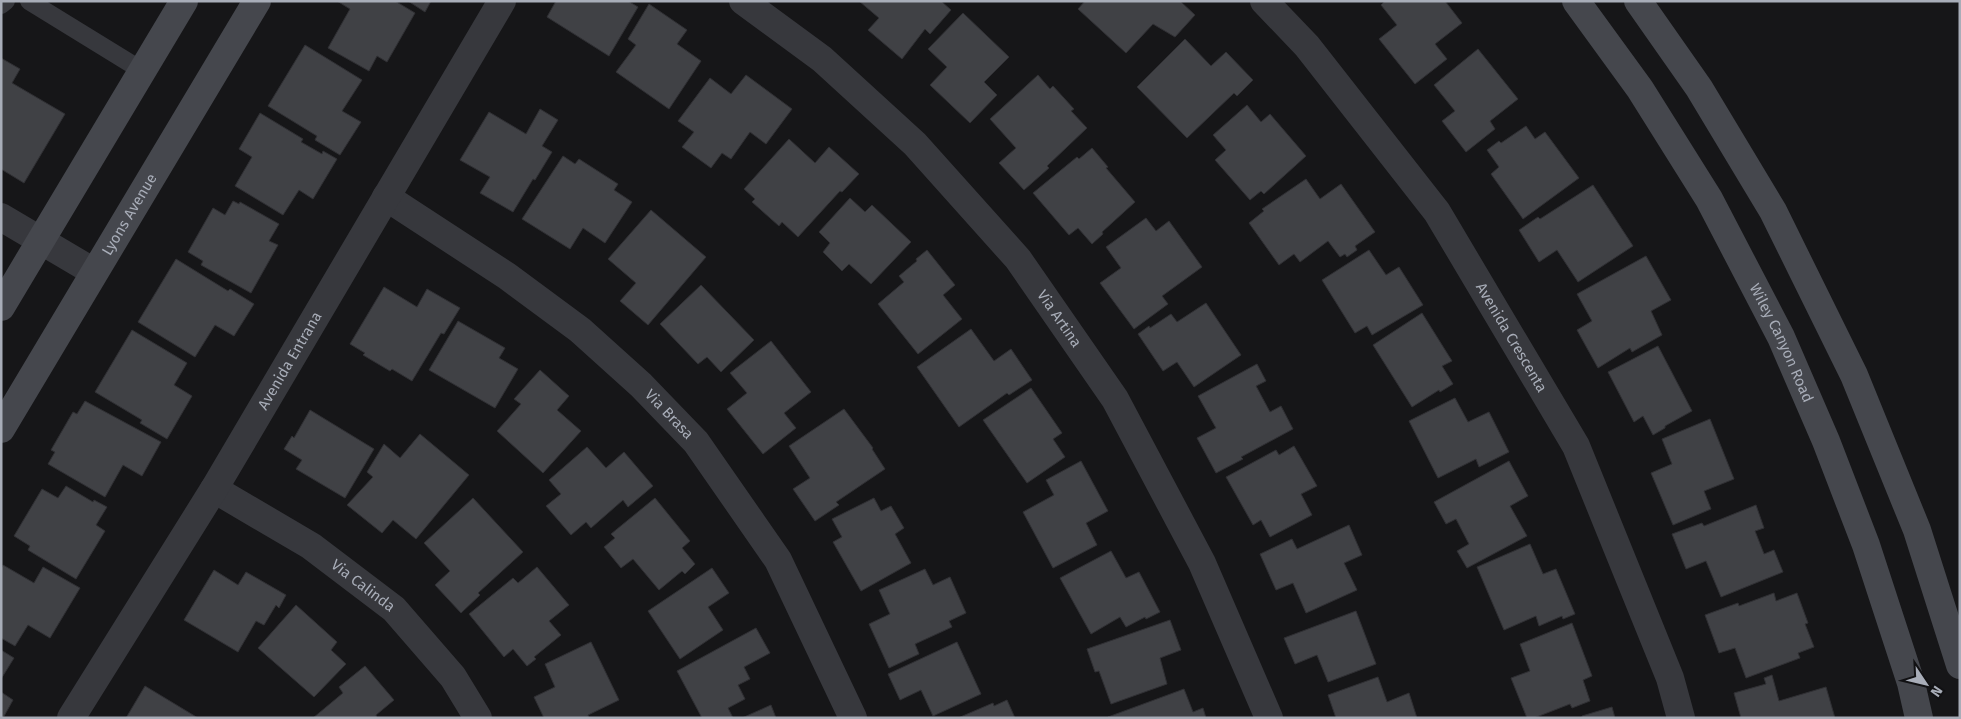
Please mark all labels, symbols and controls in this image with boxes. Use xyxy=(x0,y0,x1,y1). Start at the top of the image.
street label: Lyons Avenue xyxy=(98,170,161,259)
street label: Avenida Crescenta xyxy=(1472,279,1551,396)
street label: Wiley Canyon Road xyxy=(1746,281,1817,405)
street label: Via Artina xyxy=(1033,287,1085,351)
street label: Avenida Entrana xyxy=(254,308,326,413)
street label: Via Brasa xyxy=(641,386,697,443)
street label: Via Calinda xyxy=(328,556,399,616)
north arrow xyxy=(1901,659,1951,709)
text: N xyxy=(1927,682,1946,700)

